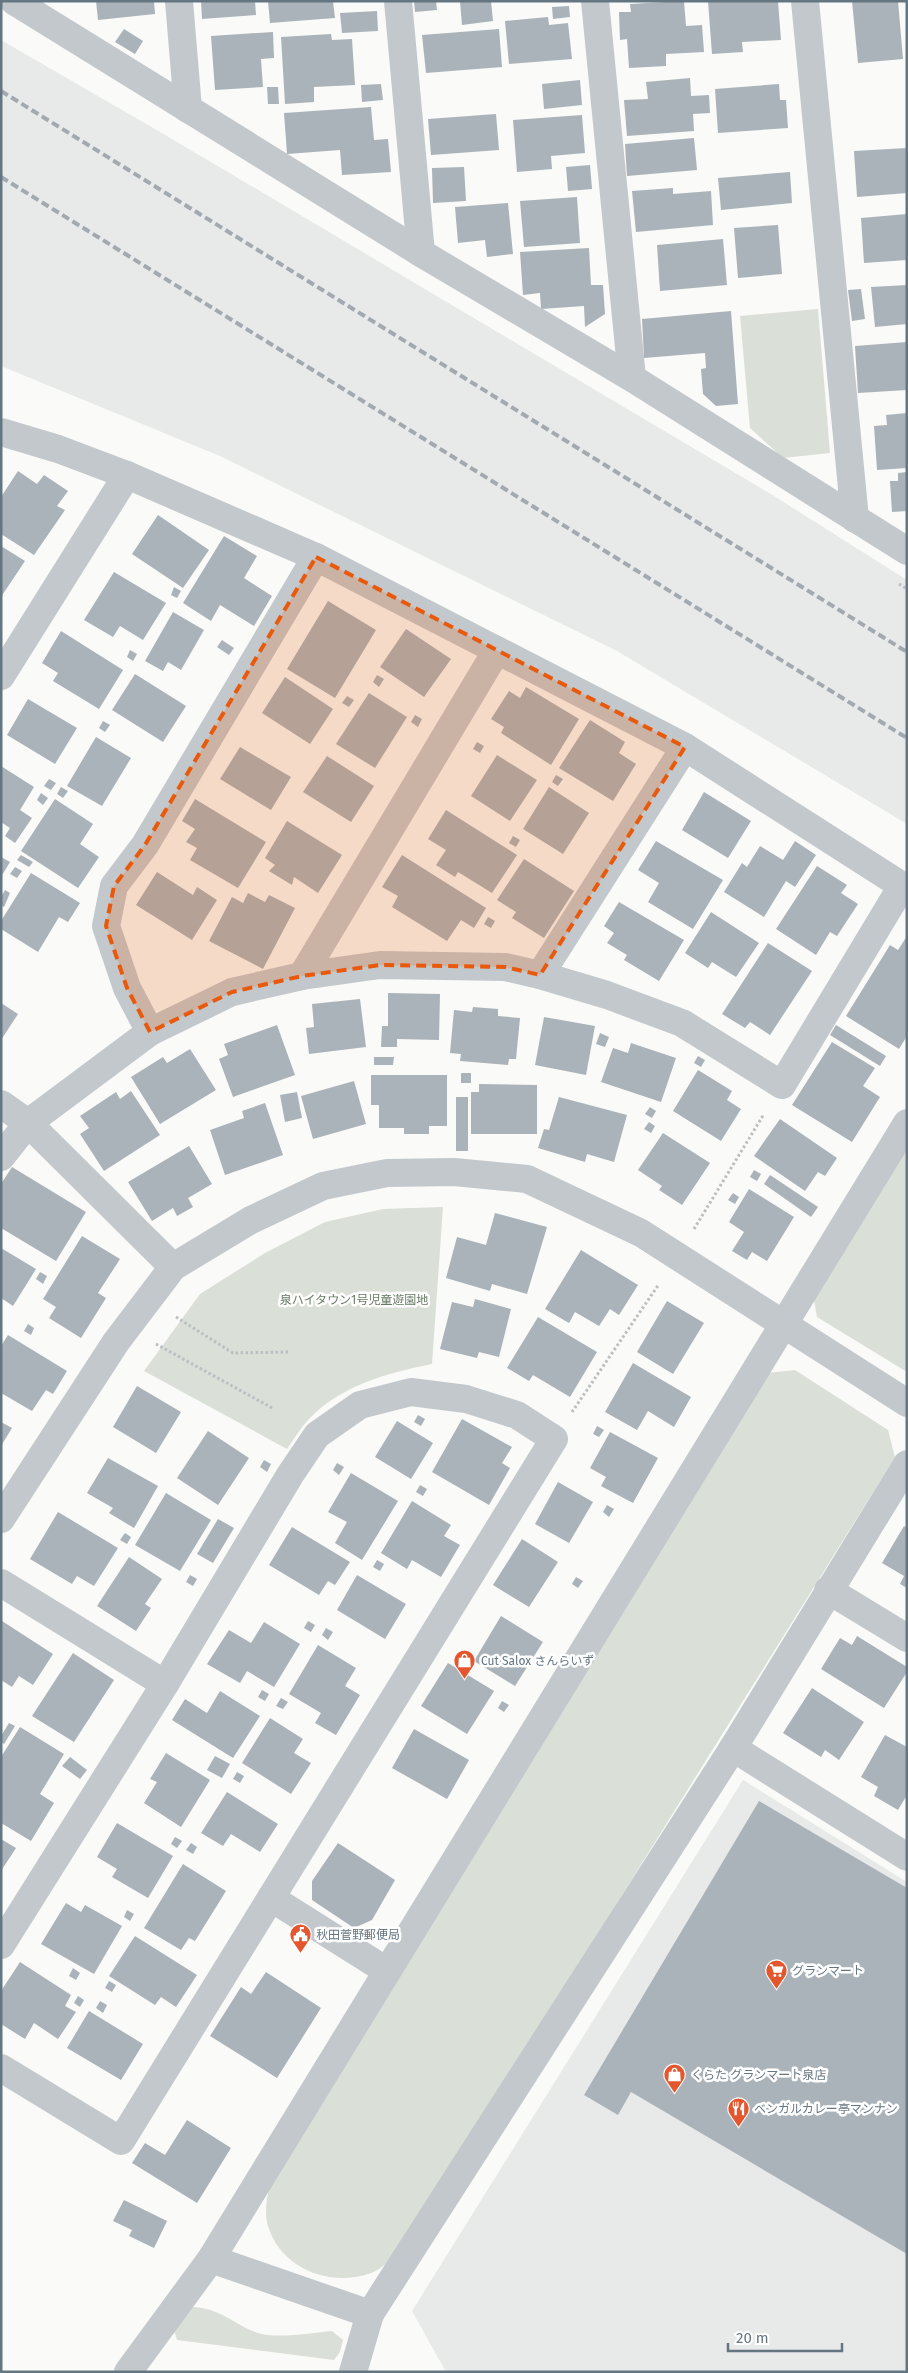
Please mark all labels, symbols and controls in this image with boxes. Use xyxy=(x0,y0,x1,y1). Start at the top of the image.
park label: 泉ハイタウン1号児童遊園地 xyxy=(280,1293,428,1307)
shop icon: Cut Salox さんらいず xyxy=(453,1649,477,1680)
place label: Cut Salox さんらいず xyxy=(481,1654,594,1668)
public building icon: 秋田菅野郵便局 xyxy=(288,1923,312,1954)
place label: 秋田菅野郵便局 xyxy=(316,1928,400,1942)
supermarket icon: グランマート xyxy=(764,1959,788,1990)
place label: グランマート xyxy=(792,1964,864,1978)
shop icon: くらた グランマート泉店 xyxy=(663,2063,687,2094)
place label: くらた グランマート泉店 xyxy=(691,2068,826,2082)
restaurant icon: ベンガルカレー亭マンナン xyxy=(726,2097,750,2128)
place label: ベンガルカレー亭マンナン xyxy=(754,2102,898,2116)
scale bar xyxy=(728,2320,842,2352)
text: 20 m xyxy=(736,2329,769,2347)

